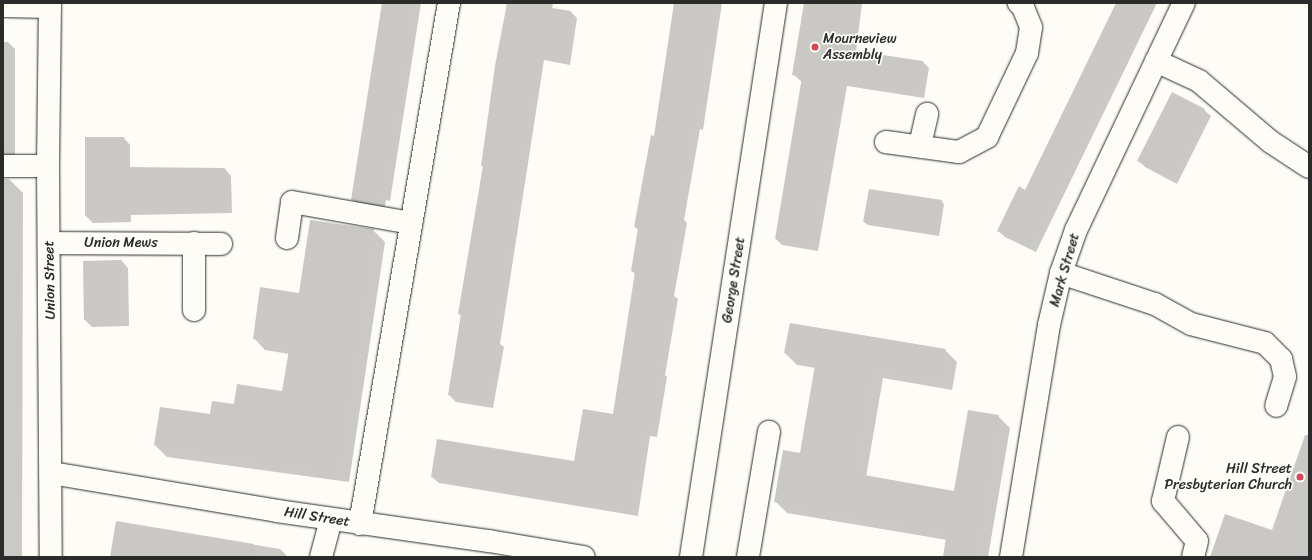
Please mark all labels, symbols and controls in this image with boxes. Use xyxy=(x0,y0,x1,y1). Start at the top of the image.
place label: Mourneview Assembly xyxy=(823,31,896,64)
marker: Mourneview Assembly xyxy=(810,42,820,52)
street label: Mark Street xyxy=(1046,231,1084,309)
street label: Union Mews xyxy=(84,235,158,251)
street label: George Street xyxy=(719,236,749,324)
street label: Union Street xyxy=(41,240,59,320)
place label: Hill Street Presbyterian Church xyxy=(1165,461,1292,494)
marker: Hill Street Presbyterian Church xyxy=(1295,472,1305,482)
street label: Hill Street xyxy=(283,504,351,530)

